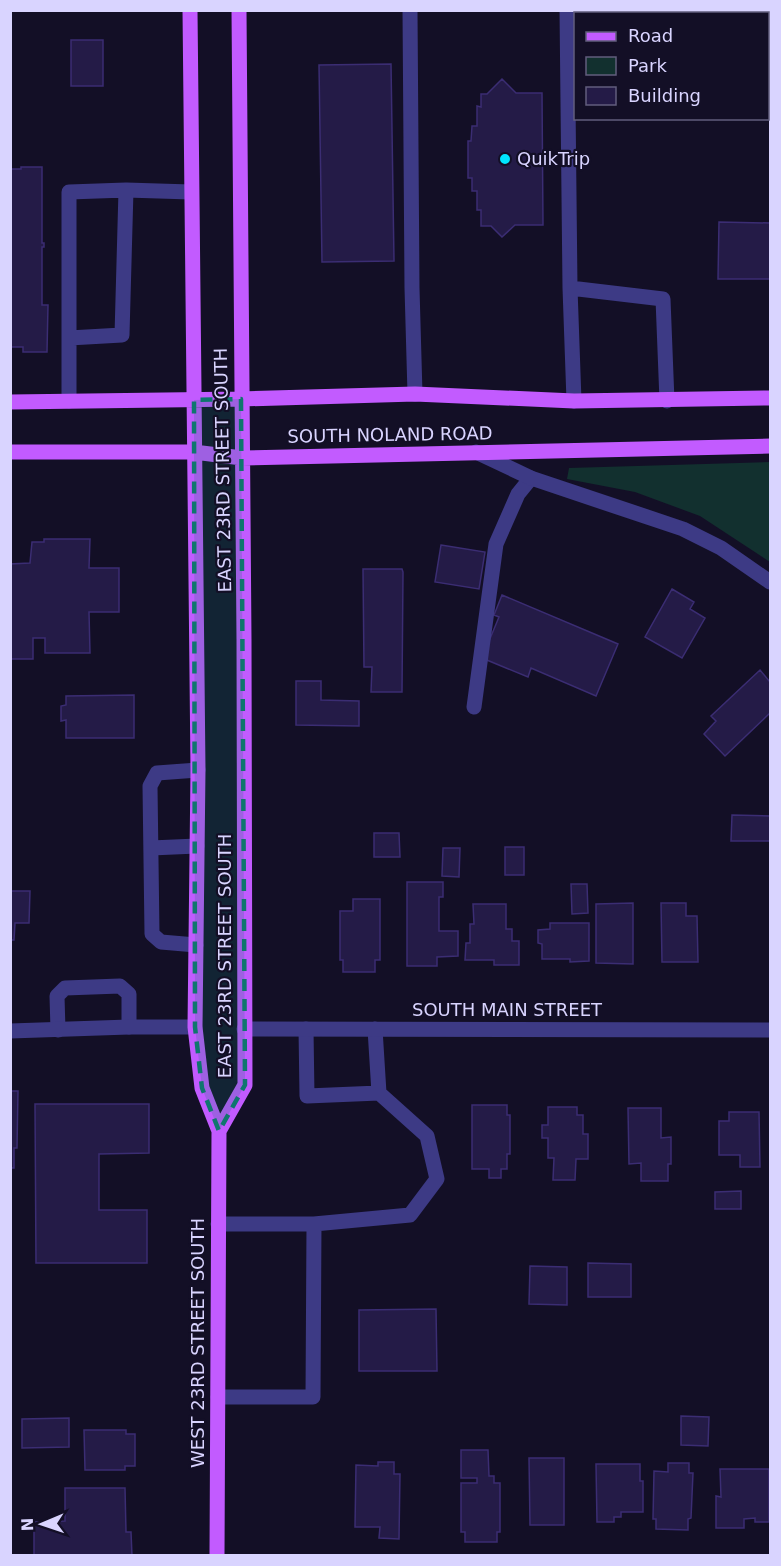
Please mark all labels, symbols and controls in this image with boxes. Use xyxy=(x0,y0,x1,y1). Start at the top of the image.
legend xyxy=(574,12,769,120)
text: Road xyxy=(628,25,673,46)
text: Park xyxy=(628,55,667,76)
text: Building xyxy=(628,85,701,106)
place label: QuikTrip xyxy=(517,148,590,169)
marker: QuikTrip xyxy=(498,152,512,166)
street label: EAST 23RD STREET SOUTH xyxy=(210,348,235,592)
street label: SOUTH NOLAND ROAD xyxy=(287,422,493,447)
street label: EAST 23RD STREET SOUTH xyxy=(214,834,235,1078)
street label: SOUTH MAIN STREET xyxy=(412,999,603,1020)
street label: WEST 23RD STREET SOUTH xyxy=(187,1218,208,1468)
north arrow xyxy=(12,1494,72,1554)
text: N xyxy=(18,1517,37,1532)

